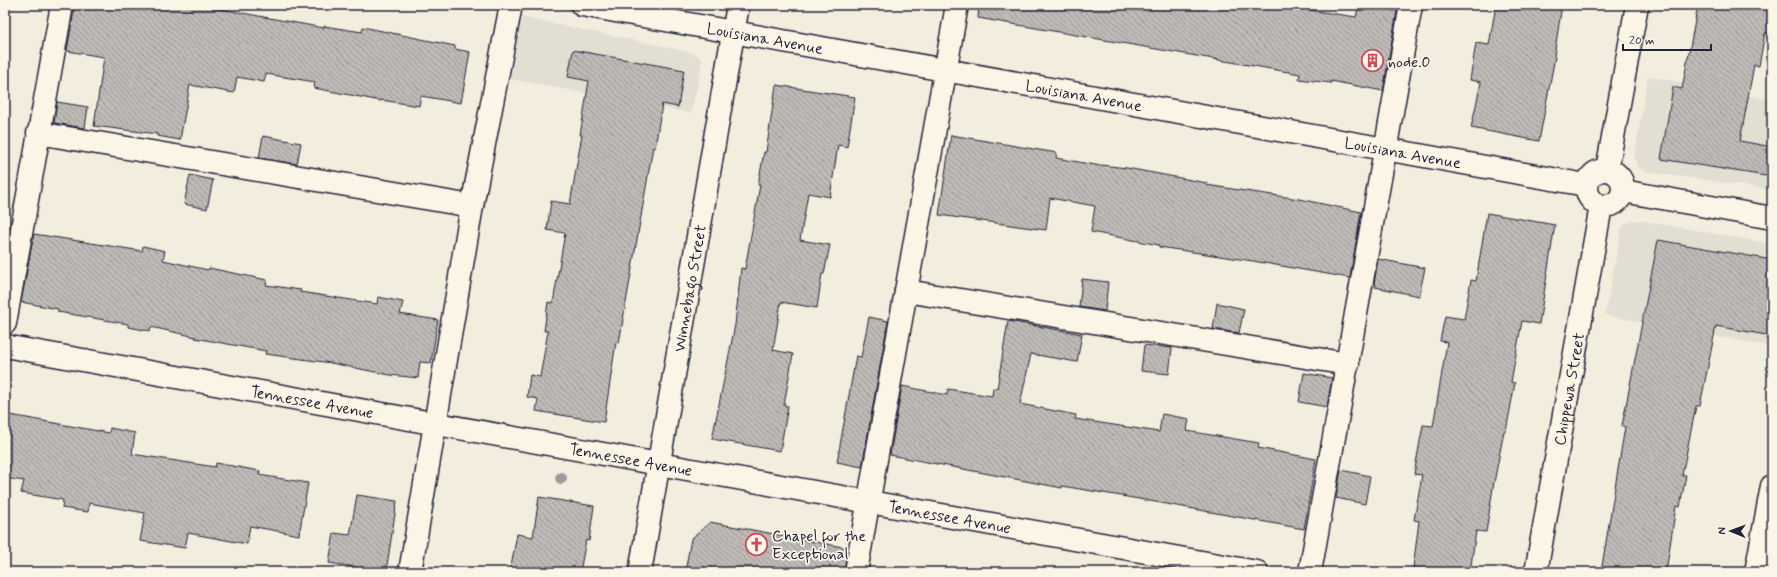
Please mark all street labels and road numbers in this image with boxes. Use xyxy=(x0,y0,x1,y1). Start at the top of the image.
street label: Louisiana Avenue xyxy=(705,19,825,60)
street label: Louisiana Avenue xyxy=(1024,76,1144,117)
street label: Louisiana Avenue xyxy=(1343,133,1463,174)
street label: Winnebago Street xyxy=(669,223,712,354)
street label: Chippewa Street xyxy=(1550,331,1590,447)
street label: Tennessee Avenue xyxy=(249,382,375,424)
street label: Tennessee Avenue xyxy=(567,439,694,482)
street label: Tennessee Avenue xyxy=(886,497,1013,539)

